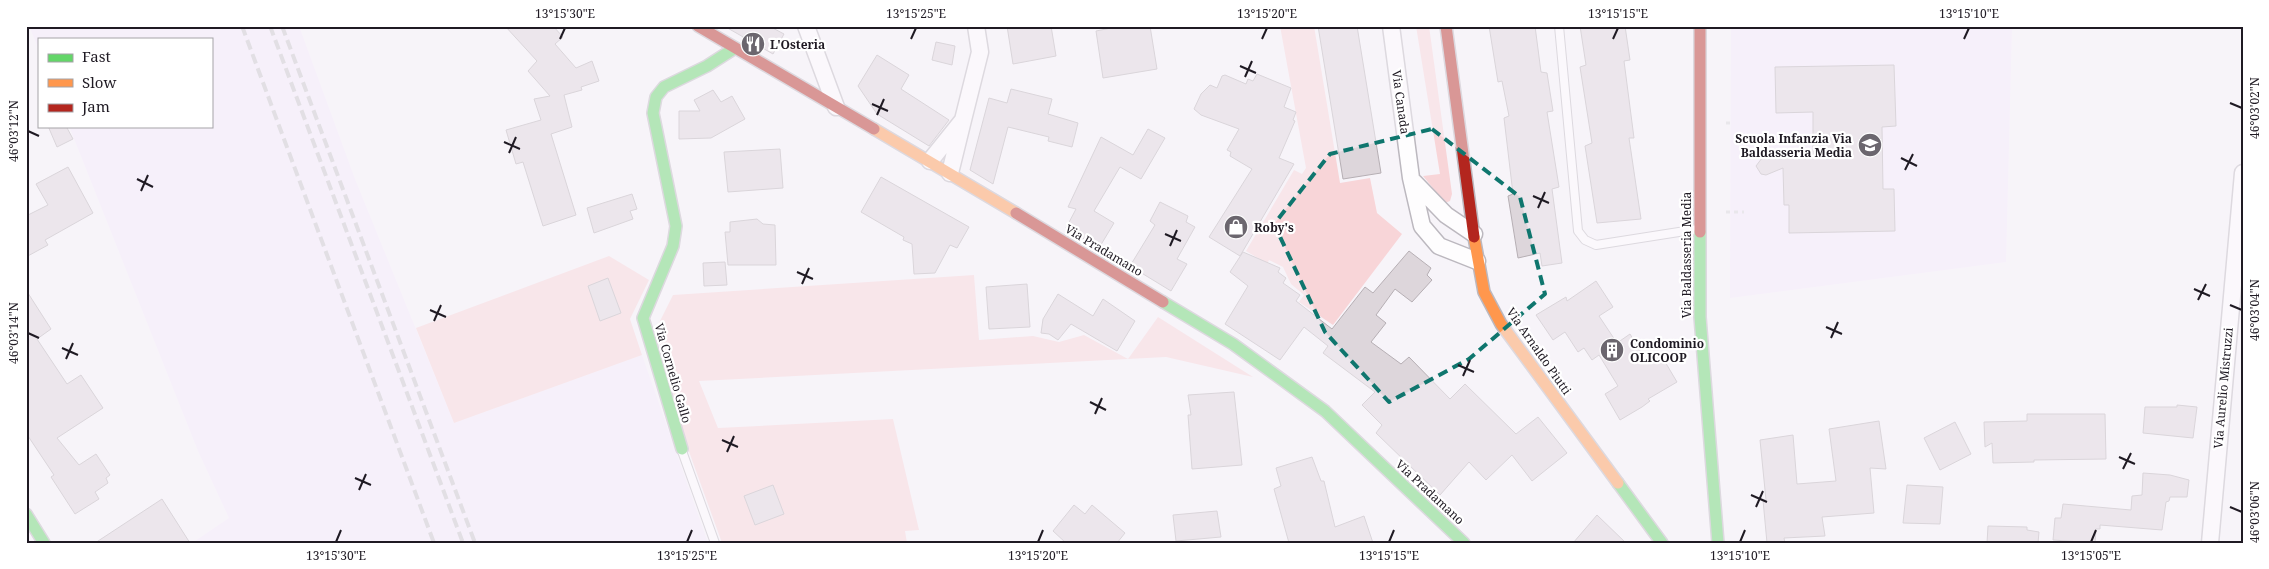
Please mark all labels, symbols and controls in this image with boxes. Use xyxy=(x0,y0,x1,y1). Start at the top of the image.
text: 13°15'30"E xyxy=(535,5,595,22)
text: 13°15'25"E xyxy=(886,5,946,22)
text: 13°15'20"E xyxy=(1237,5,1297,22)
text: 13°15'15"E xyxy=(1588,5,1648,22)
text: 13°15'10"E xyxy=(1939,5,1999,22)
restaurant icon: L'Osteria xyxy=(740,31,766,57)
place label: L'Osteria xyxy=(770,36,825,53)
legend xyxy=(38,38,212,128)
text: Fast xyxy=(82,46,111,66)
street label: Via Canada xyxy=(1388,69,1414,135)
text: Slow xyxy=(82,72,116,92)
text: 46°03'02"N xyxy=(2246,77,2263,139)
text: Jam xyxy=(81,96,110,116)
text: 46°03'12"N xyxy=(5,100,22,162)
place label: Scuola Infanzia Via Baldasseria Media xyxy=(1735,130,1852,161)
school or university icon: Scuola Infanzia Via Baldasseria Media xyxy=(1857,132,1883,158)
street label: Via Baldasseria Media xyxy=(1678,192,1695,318)
shop icon: Roby's xyxy=(1223,214,1249,240)
place label: Roby's xyxy=(1254,219,1294,236)
street label: Via Pradamano xyxy=(1062,220,1146,280)
text: 46°03'04"N xyxy=(2246,279,2263,341)
text: 46°03'14"N xyxy=(5,302,22,364)
street label: Via Arnaldo Piutti xyxy=(1503,304,1575,398)
street label: Via Cornelio Gallo xyxy=(651,321,695,425)
street label: Via Aurelio Mistruzzi xyxy=(2209,327,2237,449)
place label: Condominio OLICOOP xyxy=(1630,335,1704,366)
building icon: Condominio OLICOOP xyxy=(1599,337,1625,363)
street label: Via Pradamano xyxy=(1392,456,1468,528)
text: 46°03'06"N xyxy=(2246,481,2263,543)
text: 13°15'30"E xyxy=(306,547,366,564)
text: 13°15'25"E xyxy=(657,547,717,564)
text: 13°15'20"E xyxy=(1008,547,1068,564)
text: 13°15'15"E xyxy=(1359,547,1419,564)
text: 13°15'10"E xyxy=(1710,547,1770,564)
text: 13°15'05"E xyxy=(2061,547,2121,564)

